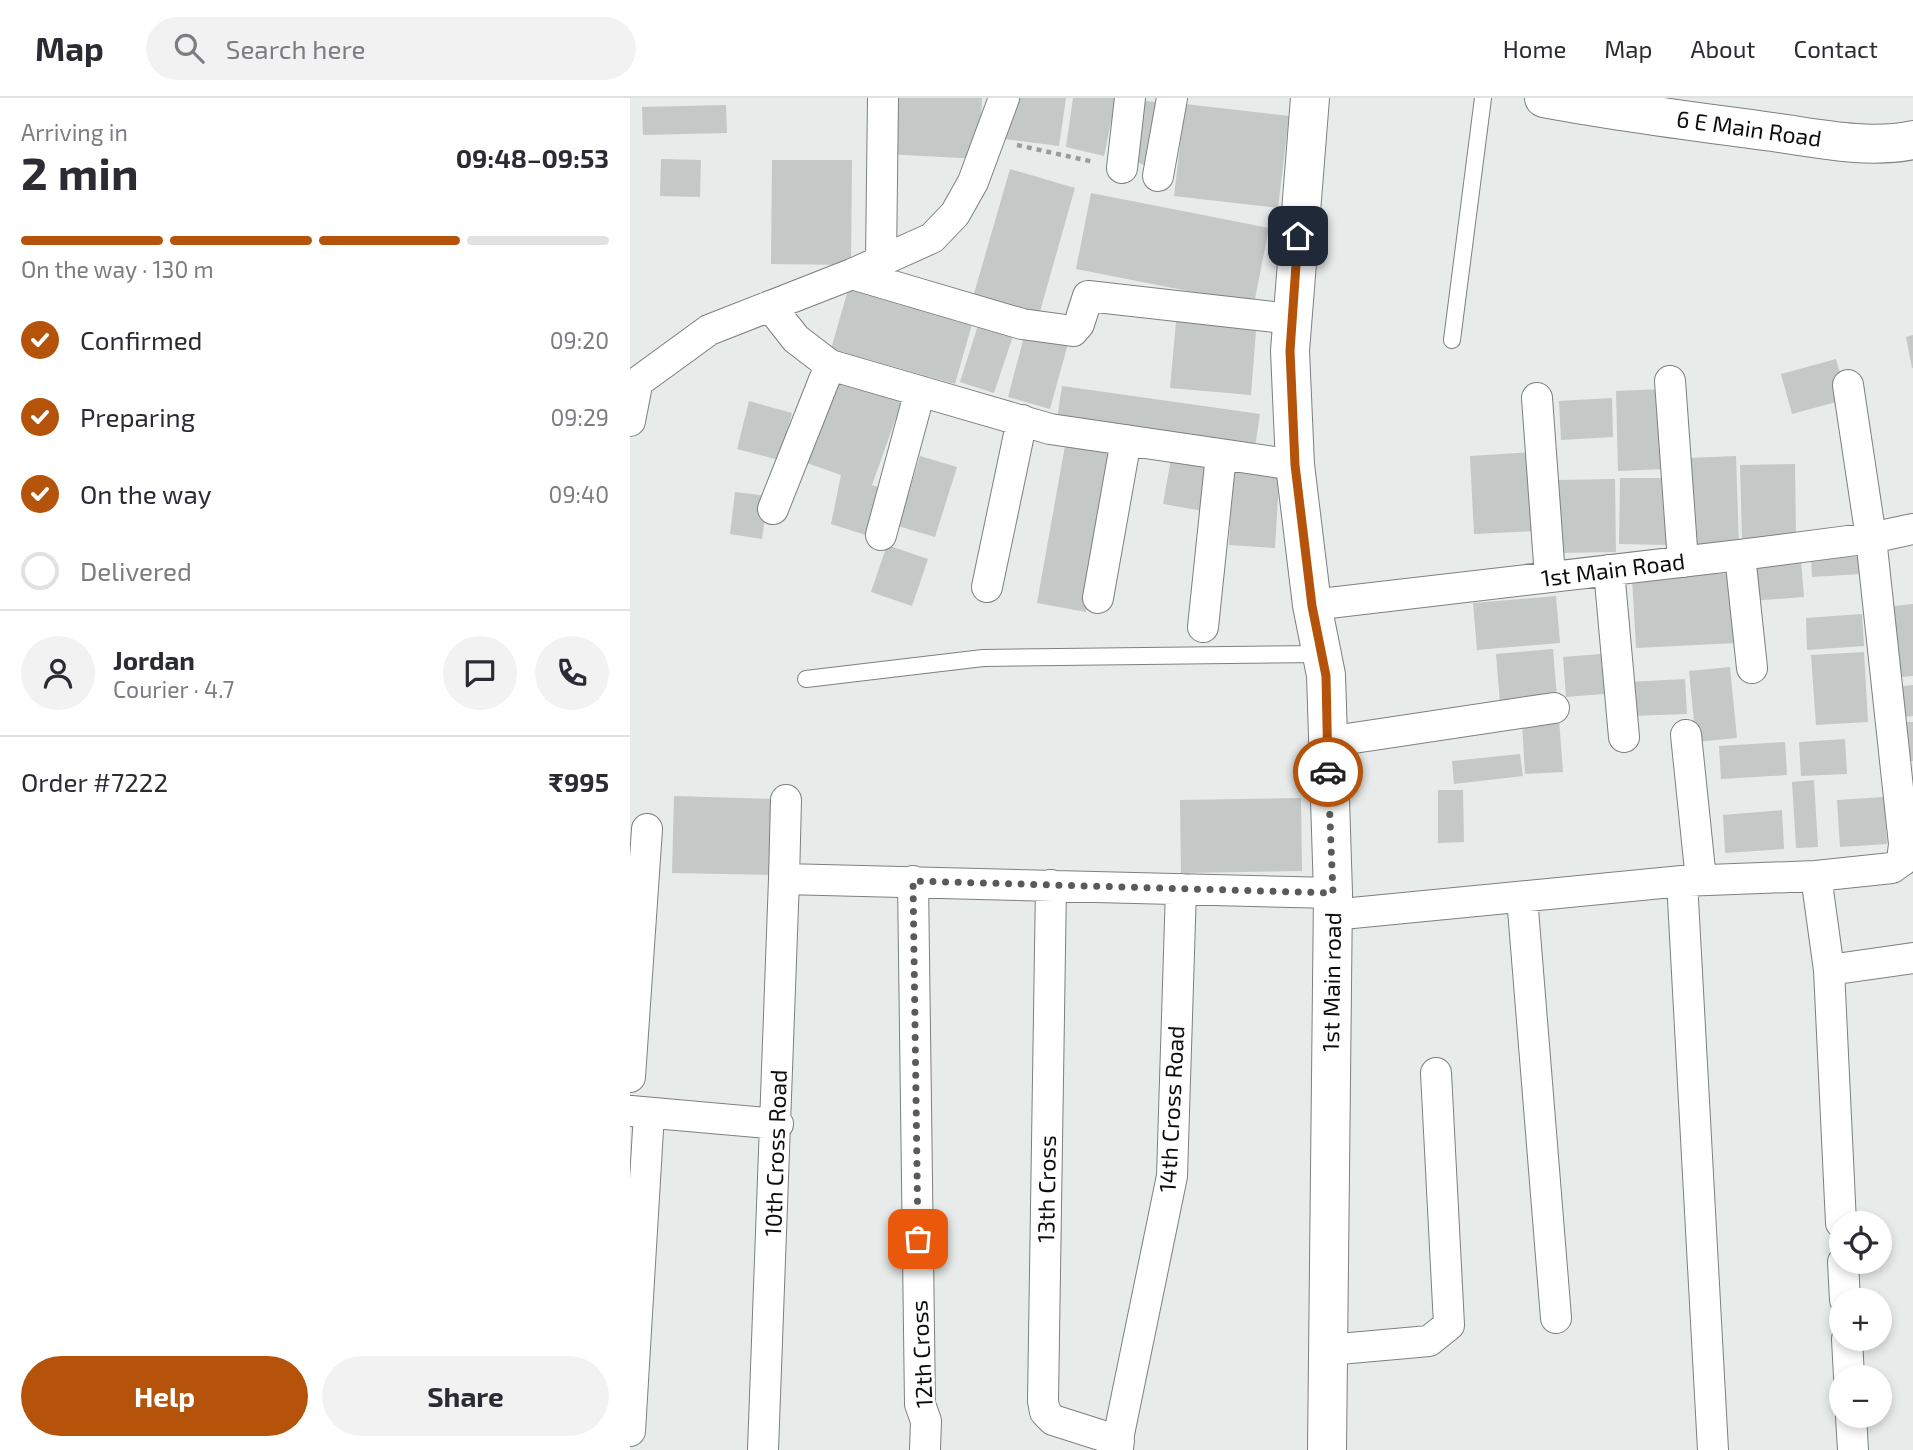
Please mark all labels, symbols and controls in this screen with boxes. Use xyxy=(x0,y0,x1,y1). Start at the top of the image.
search box xyxy=(146,17,636,80)
text: Map xyxy=(35,28,104,68)
icon: search xyxy=(170,29,208,67)
text: Search here xyxy=(226,33,365,64)
text: Home xyxy=(1503,34,1566,63)
text: Map xyxy=(1604,34,1652,63)
text: About xyxy=(1690,34,1756,63)
text: Contact xyxy=(1794,34,1878,63)
street label: 6 E Main Road xyxy=(1675,104,1824,152)
text: Arriving in xyxy=(21,118,128,146)
text: 09:48–09:53 xyxy=(456,142,609,173)
text: 2 min xyxy=(21,144,139,199)
pin xyxy=(1268,206,1328,266)
icon: home xyxy=(1279,217,1317,255)
text: On the way · 130 m xyxy=(21,255,214,283)
icon: check xyxy=(21,321,59,359)
text: Confirmed xyxy=(80,324,203,355)
text: 09:20 xyxy=(550,326,609,354)
icon: check xyxy=(21,398,59,436)
text: Preparing xyxy=(80,401,195,432)
text: 09:29 xyxy=(550,403,609,431)
icon: check xyxy=(21,475,59,513)
text: On the way xyxy=(80,478,211,509)
text: 09:40 xyxy=(549,480,609,508)
street label: 1st Main Road xyxy=(1539,546,1686,592)
text: Delivered xyxy=(80,555,192,586)
button: person xyxy=(21,636,95,710)
button: chat xyxy=(443,636,517,710)
button: phone xyxy=(535,636,609,710)
text: Jordan xyxy=(113,644,195,675)
text: Courier · 4.7 xyxy=(113,675,234,703)
courier xyxy=(1293,737,1363,807)
icon: car xyxy=(1309,753,1347,791)
text: Order #7222 xyxy=(21,766,168,797)
text: ₹995 xyxy=(549,766,609,797)
street label: 1st Main road xyxy=(1316,912,1346,1052)
street label: 14th Cross Road xyxy=(1153,1025,1189,1193)
street label: 10th Cross Road xyxy=(758,1069,792,1237)
street label: 13th Cross xyxy=(1031,1135,1061,1243)
pin xyxy=(888,1209,948,1269)
map controls xyxy=(1829,1211,1892,1428)
button: locate xyxy=(1829,1211,1892,1274)
icon: bag xyxy=(899,1220,937,1258)
button: + xyxy=(1829,1288,1892,1351)
street label: 12th Cross xyxy=(904,1299,938,1409)
button: Help xyxy=(21,1356,308,1436)
button: Share xyxy=(322,1356,609,1436)
button: − xyxy=(1829,1365,1892,1428)

